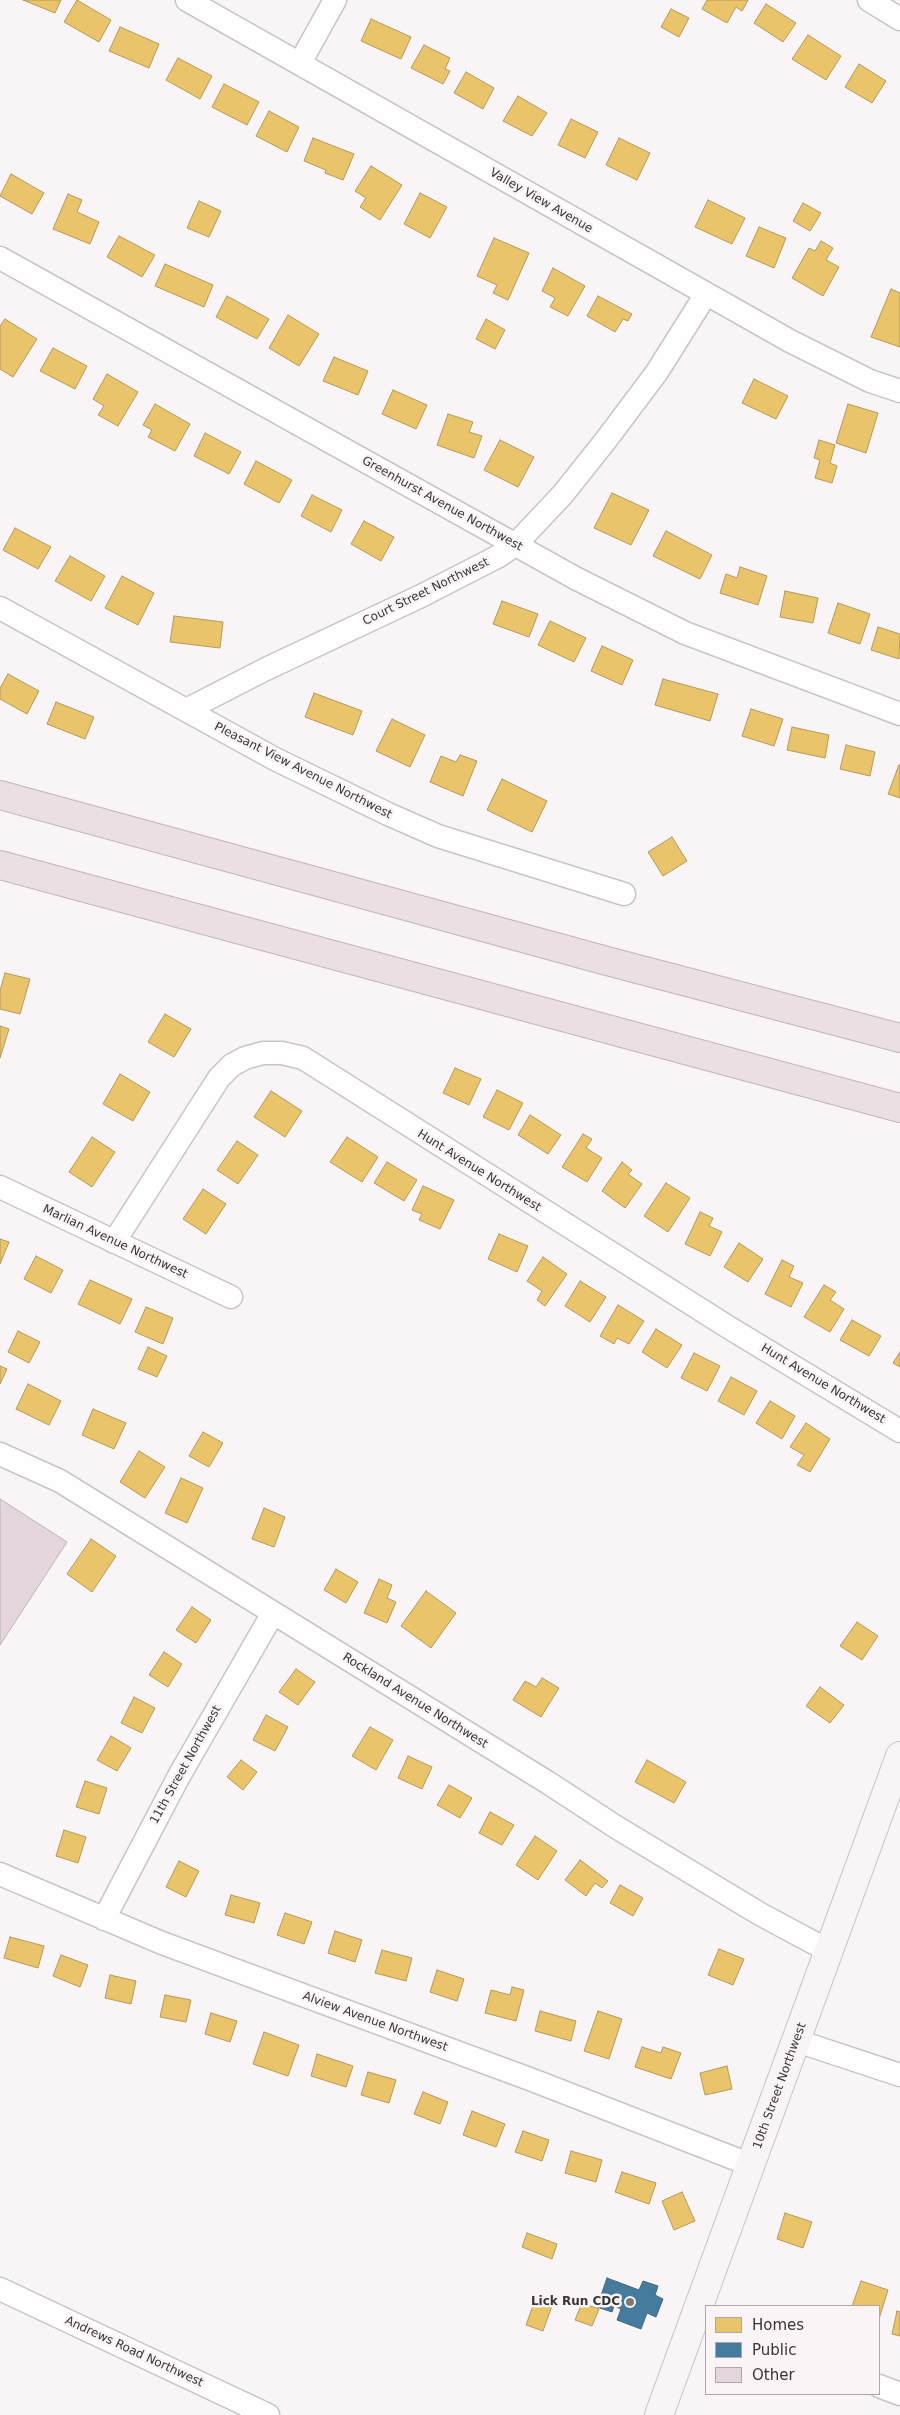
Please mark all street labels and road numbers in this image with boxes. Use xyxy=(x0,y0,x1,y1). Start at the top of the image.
street label: Valley View Avenue xyxy=(487,166,595,236)
street label: Greenhurst Avenue Northwest xyxy=(359,454,525,554)
street label: Court Street Northwest xyxy=(360,555,492,629)
street label: Pleasant View Avenue Northwest xyxy=(212,720,394,822)
street label: Hunt Avenue Northwest xyxy=(415,1127,543,1215)
street label: Marlian Avenue Northwest xyxy=(40,1202,190,1282)
street label: Hunt Avenue Northwest xyxy=(758,1341,888,1427)
street label: Rockland Avenue Northwest xyxy=(340,1650,490,1752)
street label: 11th Street Northwest xyxy=(147,1703,225,1827)
street label: Alview Avenue Northwest xyxy=(301,1989,449,2055)
street label: 10th Street Northwest xyxy=(750,2021,810,2151)
street label: Andrews Road Northwest xyxy=(63,2314,205,2390)

